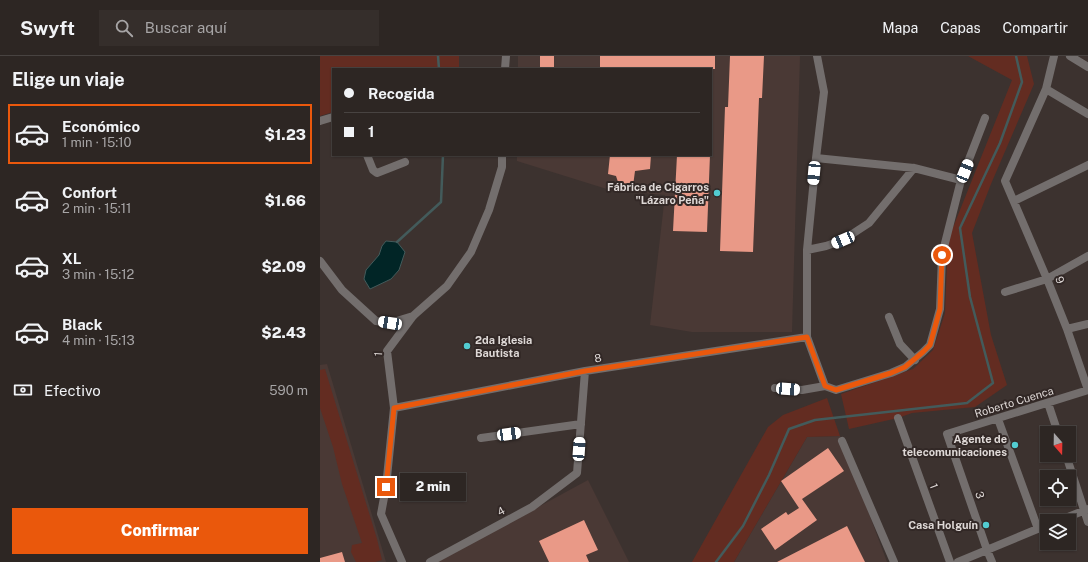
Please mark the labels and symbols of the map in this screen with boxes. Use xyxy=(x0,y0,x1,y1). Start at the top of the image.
car xyxy=(955,158,975,184)
car xyxy=(807,161,821,185)
place label: Fábrica de Cigarros "Lázaro Peña" xyxy=(607,181,709,206)
marker: Fábrica de Cigarros "Lázaro Peña" xyxy=(712,188,722,198)
car xyxy=(830,230,856,250)
route start xyxy=(933,246,951,264)
street label: 9 xyxy=(1053,275,1067,286)
car xyxy=(377,315,403,331)
place label: 2da Iglesia Bautista xyxy=(475,334,532,359)
marker: 2da Iglesia Bautista xyxy=(462,341,472,351)
street label: 1 xyxy=(372,351,384,357)
street label: 8 xyxy=(594,352,602,364)
car xyxy=(776,382,800,396)
street label: Roberto Cuenca xyxy=(973,384,1055,420)
car xyxy=(496,426,522,442)
north arrow xyxy=(1040,426,1076,462)
place label: Agente de telecomunicaciones xyxy=(902,433,1007,458)
car xyxy=(572,437,586,461)
marker: Agente de telecomunicaciones xyxy=(1010,440,1020,450)
callout: 2 min xyxy=(400,473,466,501)
route end xyxy=(377,478,395,496)
street label: 1 xyxy=(928,482,940,490)
street label: 3 xyxy=(973,490,987,500)
street label: 4 xyxy=(495,504,507,518)
place label: Casa Holguín xyxy=(908,519,978,531)
marker: Casa Holguín xyxy=(981,520,991,530)

